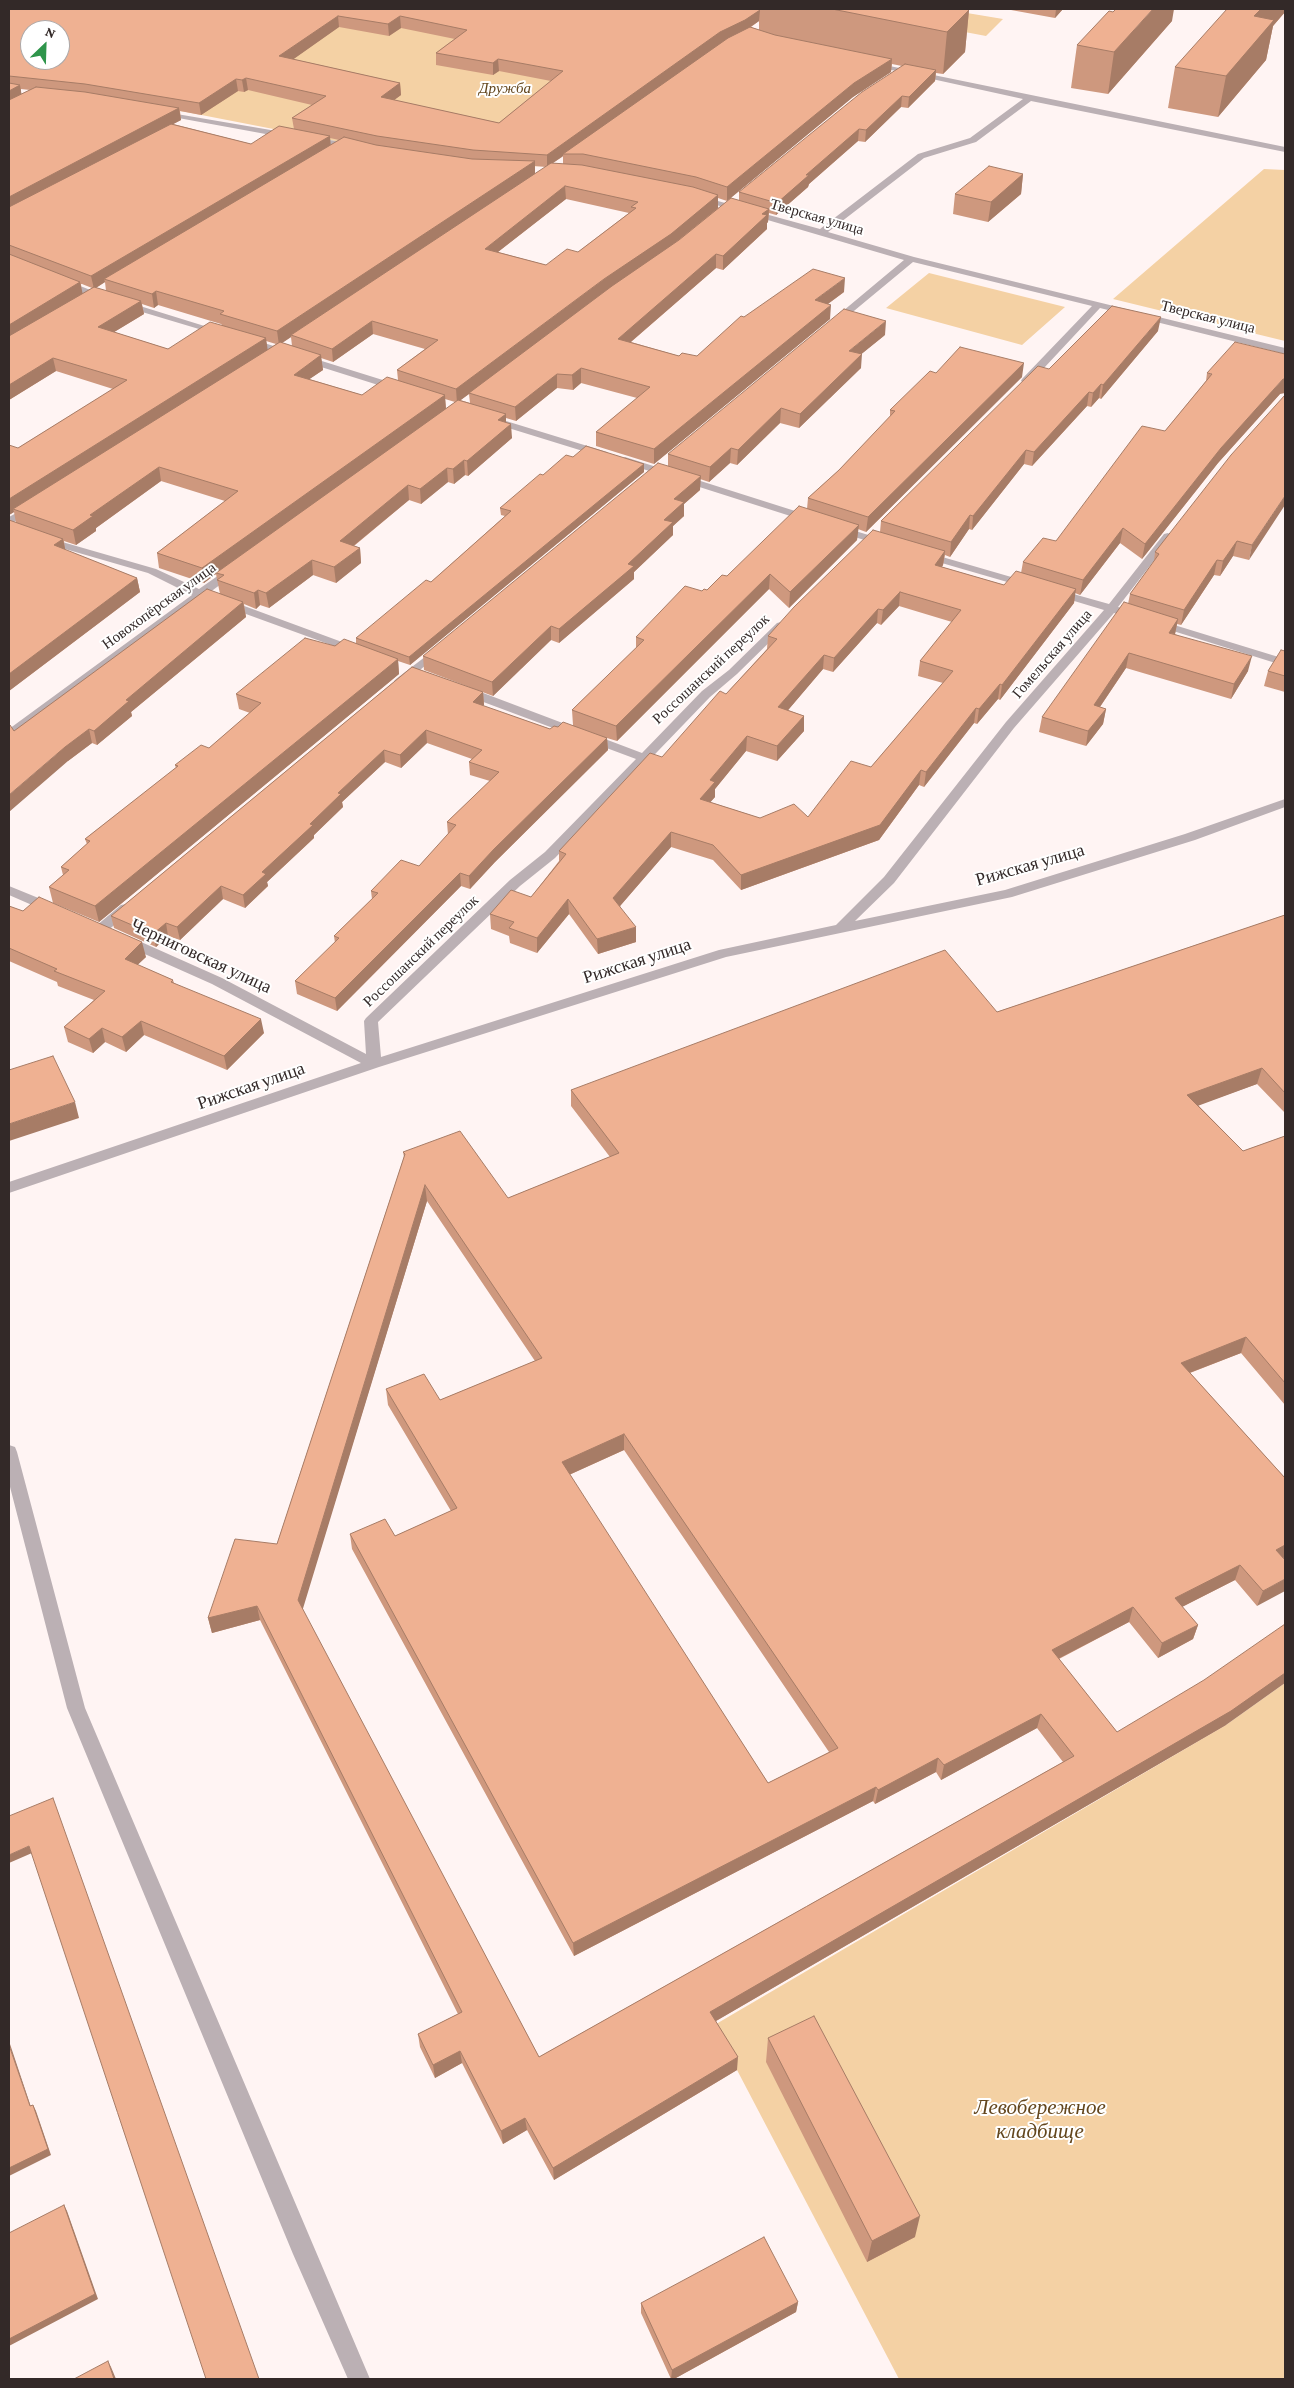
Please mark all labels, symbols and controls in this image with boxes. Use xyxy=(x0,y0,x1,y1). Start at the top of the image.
north arrow xyxy=(20,20,70,70)
text: N xyxy=(43,23,58,41)
park label: Дружба xyxy=(479,79,531,97)
street label: Тверская улица xyxy=(768,195,866,239)
street label: Тверская улица xyxy=(1159,297,1257,337)
street label: Новохопёрская улица xyxy=(99,559,219,653)
street label: Гомельская улица xyxy=(1008,606,1096,702)
street label: Россошанский переулок xyxy=(649,610,773,728)
street label: Рижская улица xyxy=(973,839,1087,891)
street label: Россошанский переулок xyxy=(360,891,482,1011)
street label: Черниговская улица xyxy=(127,914,275,998)
street label: Рижская улица xyxy=(580,933,694,989)
street label: Рижская улица xyxy=(194,1058,308,1114)
park label: Левобережное кладбище xyxy=(974,2095,1106,2145)

